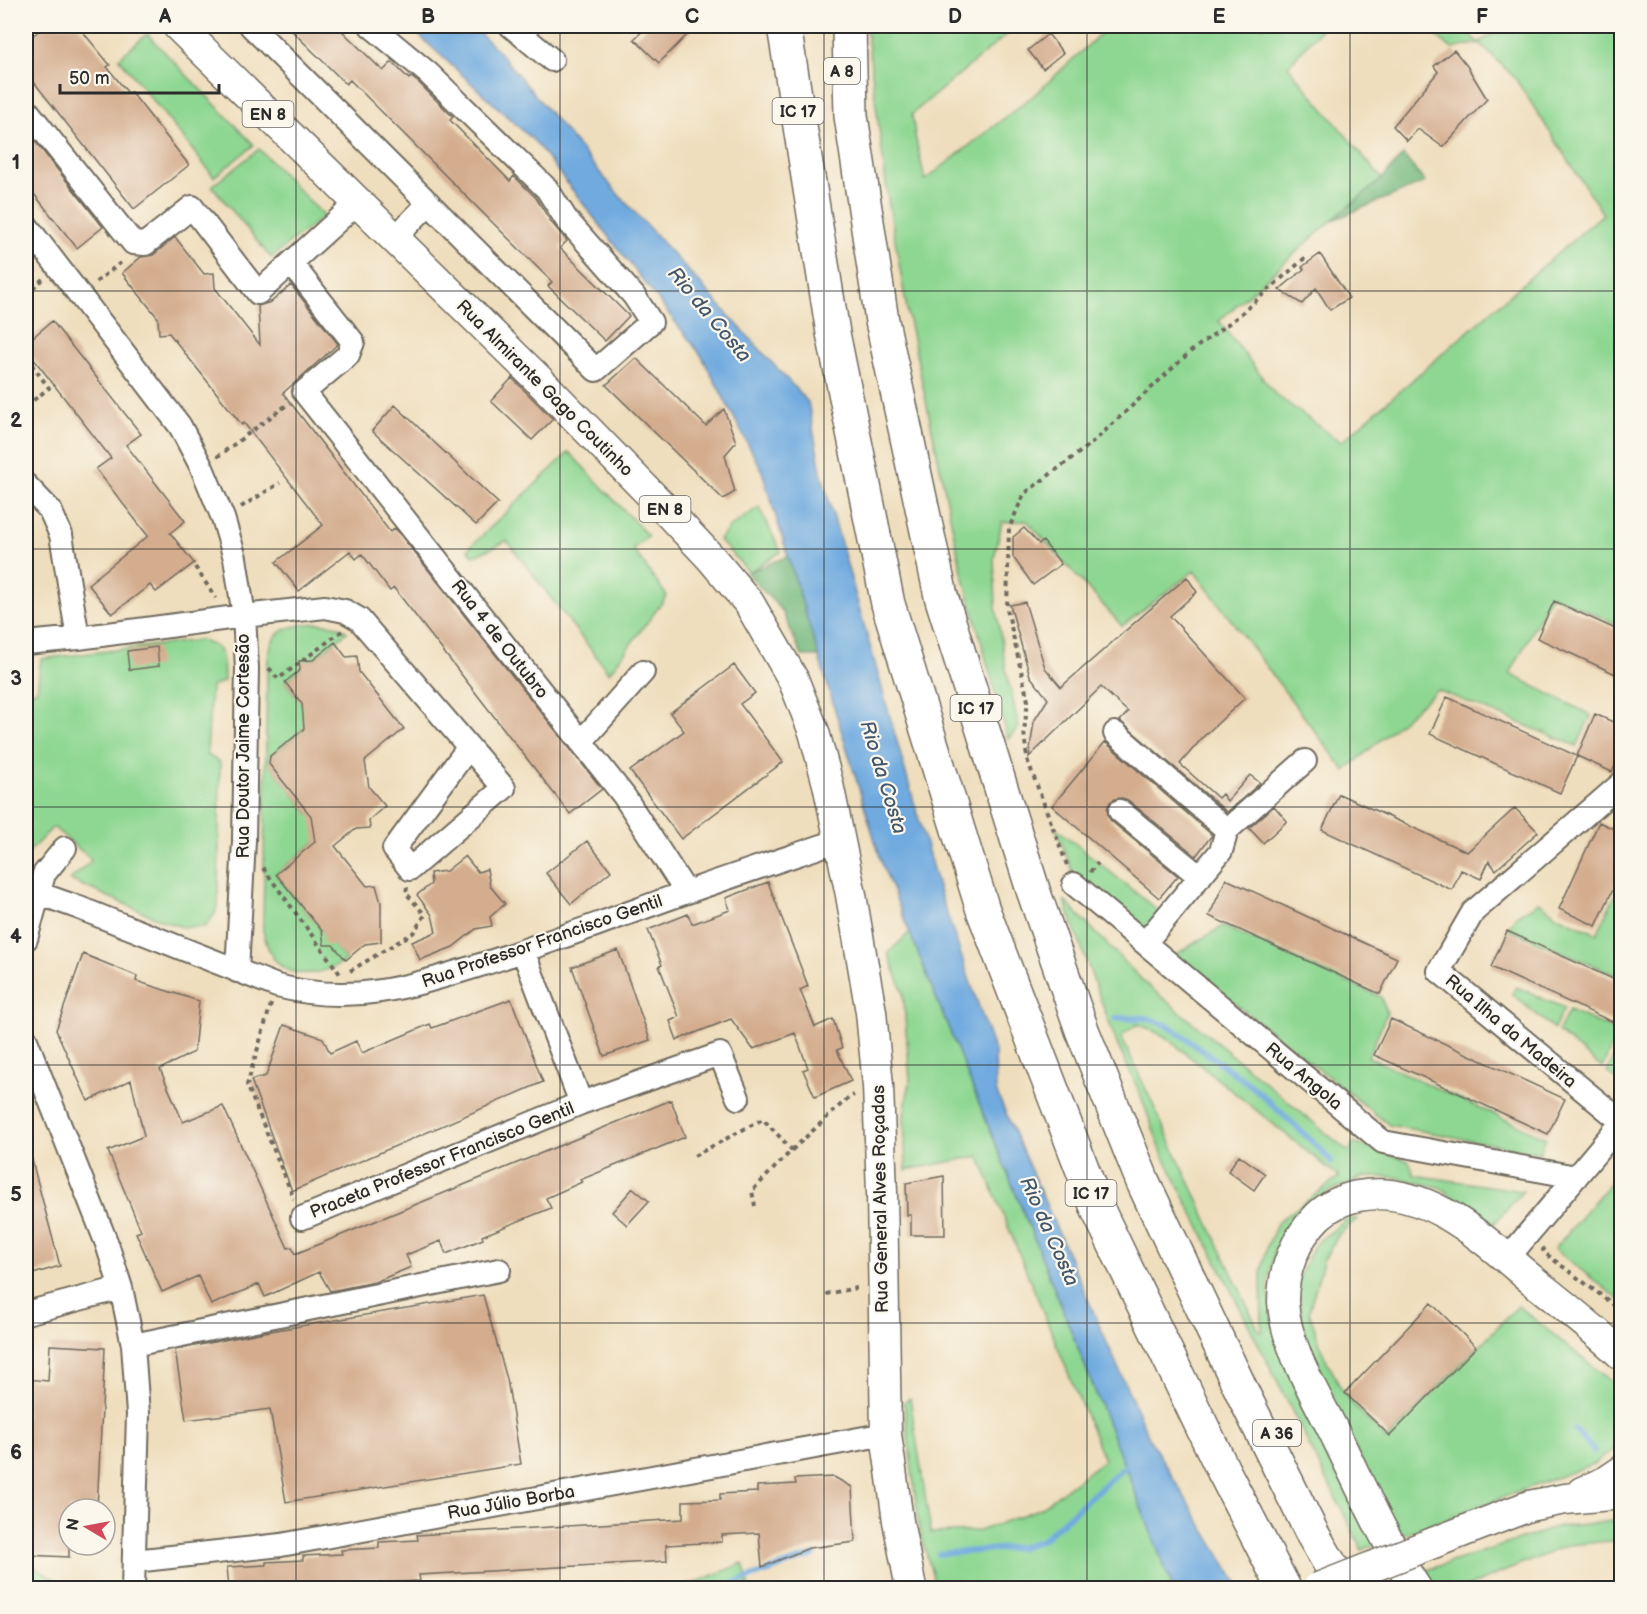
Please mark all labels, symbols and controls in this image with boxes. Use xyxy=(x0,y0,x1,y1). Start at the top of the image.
text: A xyxy=(158,5,172,29)
text: B xyxy=(421,5,435,29)
text: C xyxy=(685,5,699,29)
text: D xyxy=(948,5,962,29)
text: E xyxy=(1213,5,1226,29)
text: F xyxy=(1476,5,1488,29)
scale bar xyxy=(60,57,219,95)
road number: A 8 xyxy=(824,58,860,84)
text: 50 m xyxy=(69,68,110,89)
road number: IC 17 xyxy=(772,98,824,124)
road number: EN 8 xyxy=(242,101,294,127)
text: 1 xyxy=(12,151,20,175)
water label: Rio da Costa xyxy=(662,262,756,367)
street label: Rua Almirante Gago Coutinho xyxy=(452,296,637,481)
text: 2 xyxy=(10,409,22,433)
road number: EN 8 xyxy=(640,496,690,522)
street label: Rua 4 de Outubro xyxy=(447,576,553,703)
street label: Rua Doutor Jaime Cortesão xyxy=(233,633,254,859)
text: 3 xyxy=(10,667,22,691)
road number: IC 17 xyxy=(950,695,1002,721)
water label: Rio da Costa xyxy=(854,718,912,837)
street label: Rua Professor Francisco Gentil xyxy=(419,890,665,993)
text: 4 xyxy=(10,925,22,949)
street label: Rua Ilha da Madeira xyxy=(1441,970,1581,1092)
street label: Rua Angola xyxy=(1261,1038,1346,1115)
street label: Rua General Alves Roçadas xyxy=(868,1085,893,1313)
street label: Praceta Professor Francisco Gentil xyxy=(307,1098,577,1223)
water label: Rio da Costa xyxy=(1014,1173,1084,1290)
road number: IC 17 xyxy=(1066,1180,1116,1206)
text: 5 xyxy=(10,1183,22,1207)
road number: A 36 xyxy=(1253,1420,1301,1446)
text: 6 xyxy=(10,1441,22,1465)
street label: Rua Júlio Borba xyxy=(446,1481,576,1524)
north arrow xyxy=(57,1497,117,1557)
text: N xyxy=(63,1517,84,1532)

